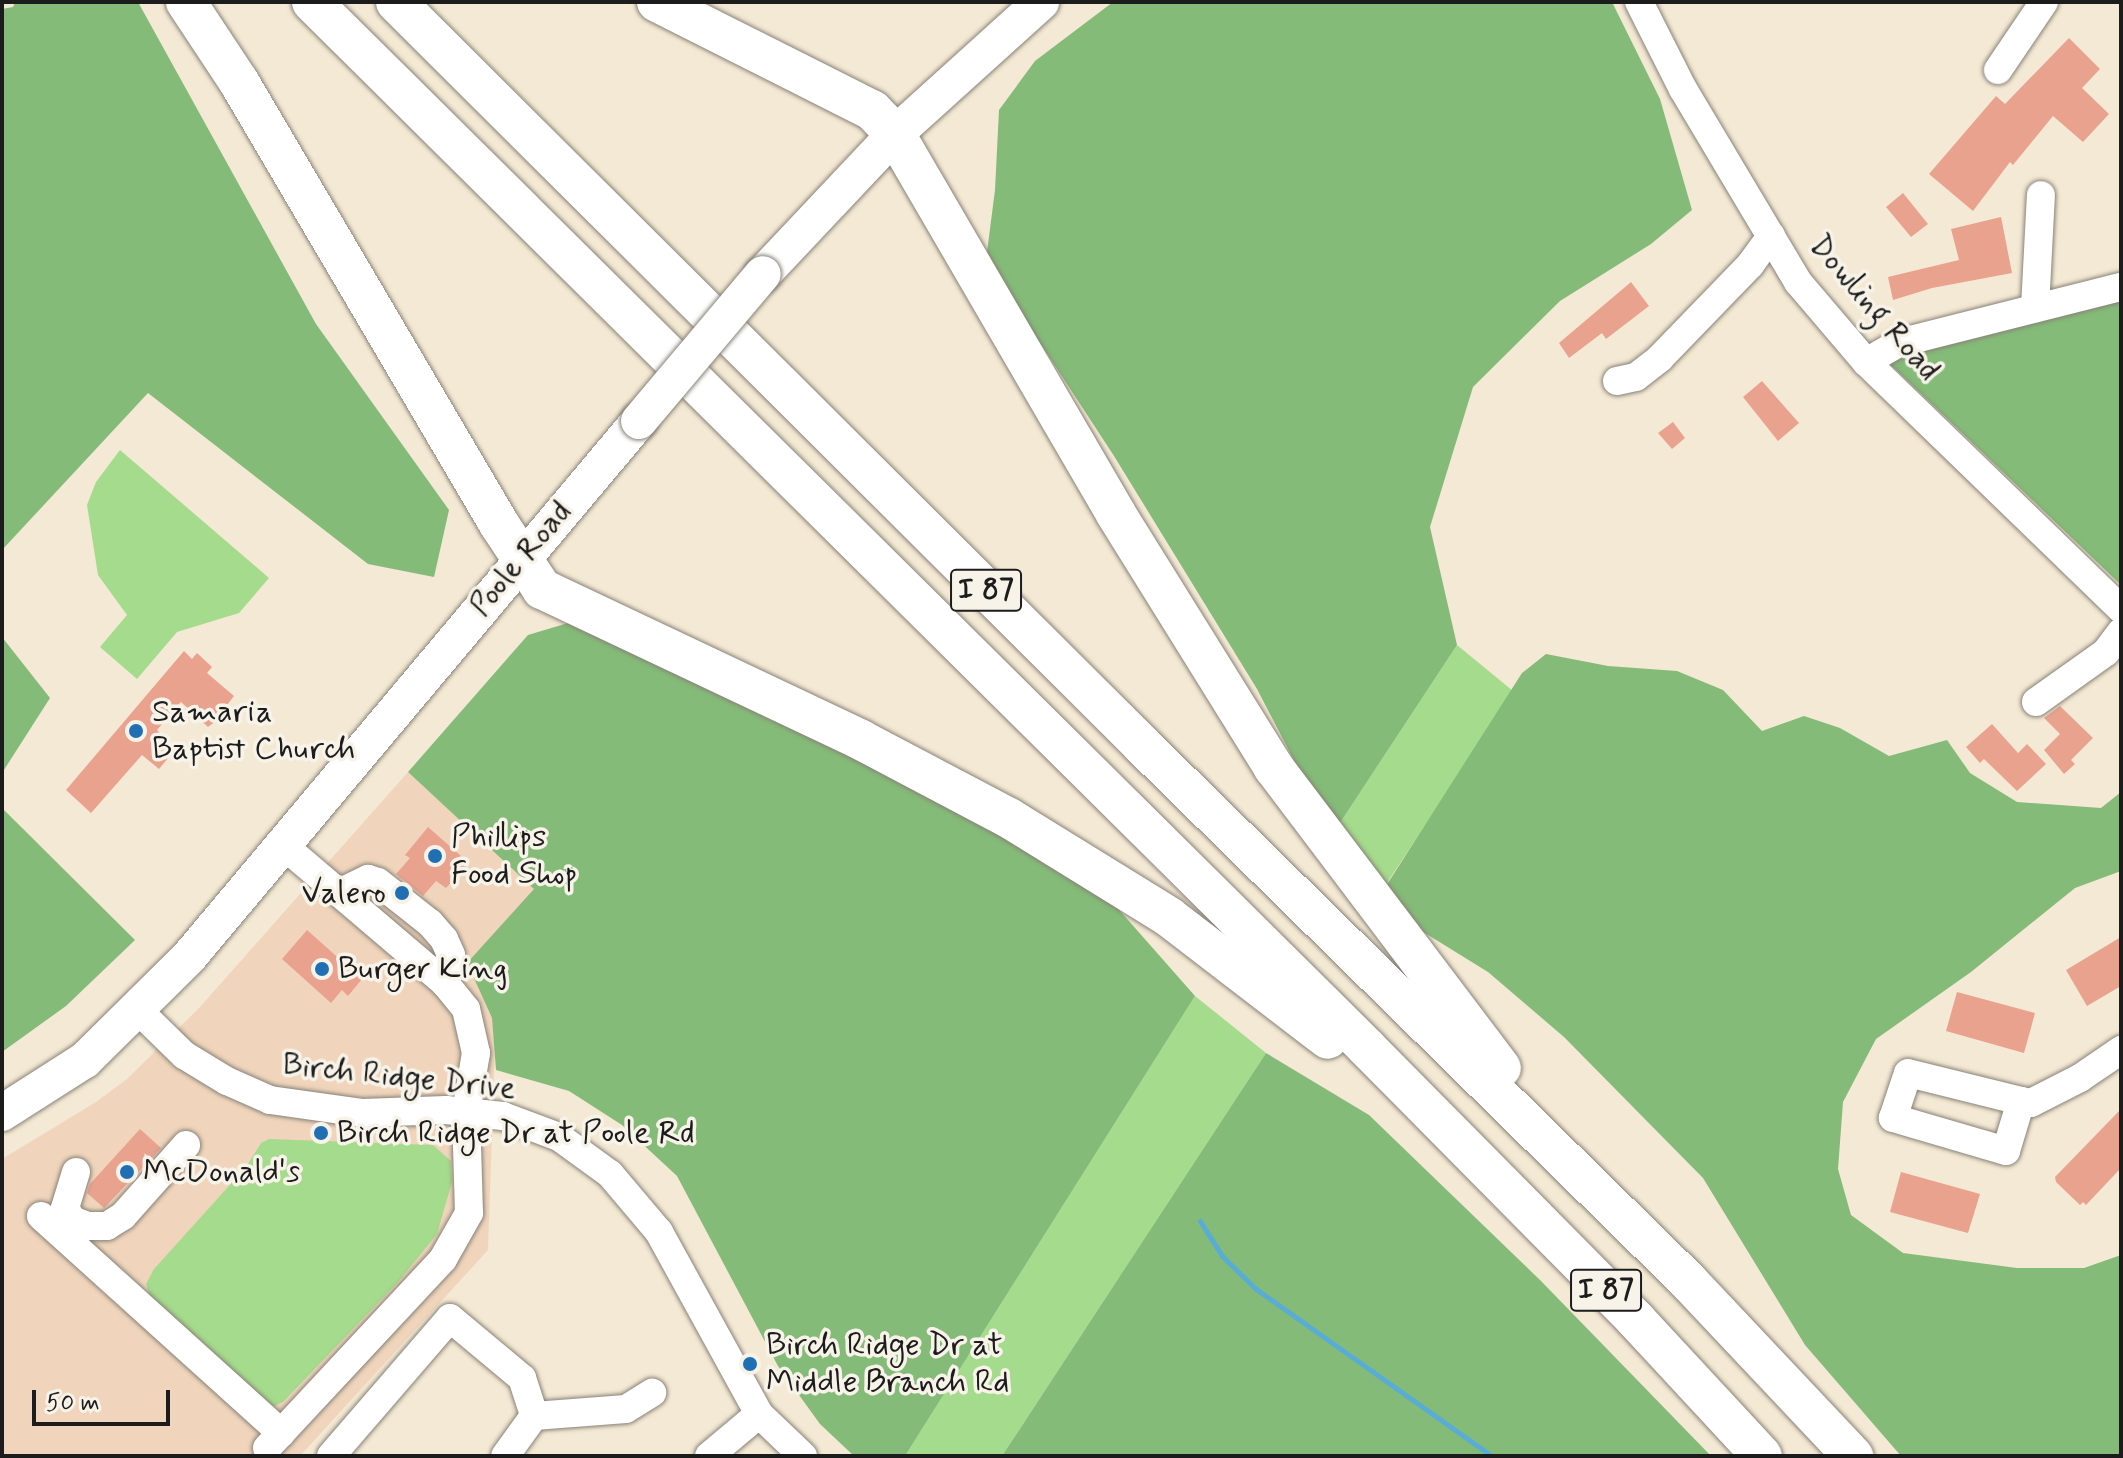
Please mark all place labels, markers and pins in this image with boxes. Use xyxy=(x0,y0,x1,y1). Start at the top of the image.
place label: Samaria Baptist Church xyxy=(152,694,355,769)
marker: Samaria Baptist Church xyxy=(127,722,145,740)
place label: Phillips Food Shop xyxy=(451,819,577,894)
marker: Phillips Food Shop xyxy=(426,847,444,865)
place label: Valero xyxy=(302,874,386,912)
marker: Valero xyxy=(393,884,411,902)
place label: Burger King xyxy=(338,950,503,988)
marker: Burger King xyxy=(313,960,331,978)
place label: Birch Ridge Dr at Poole Rd xyxy=(337,1114,693,1152)
marker: Birch Ridge Dr at Poole Rd xyxy=(312,1124,330,1142)
place label: McDonald's xyxy=(143,1153,300,1191)
marker: McDonald's xyxy=(118,1163,136,1181)
place label: Birch Ridge Dr at Middle Branch Rd xyxy=(766,1327,1016,1402)
marker: Birch Ridge Dr at Middle Branch Rd xyxy=(741,1355,759,1373)

